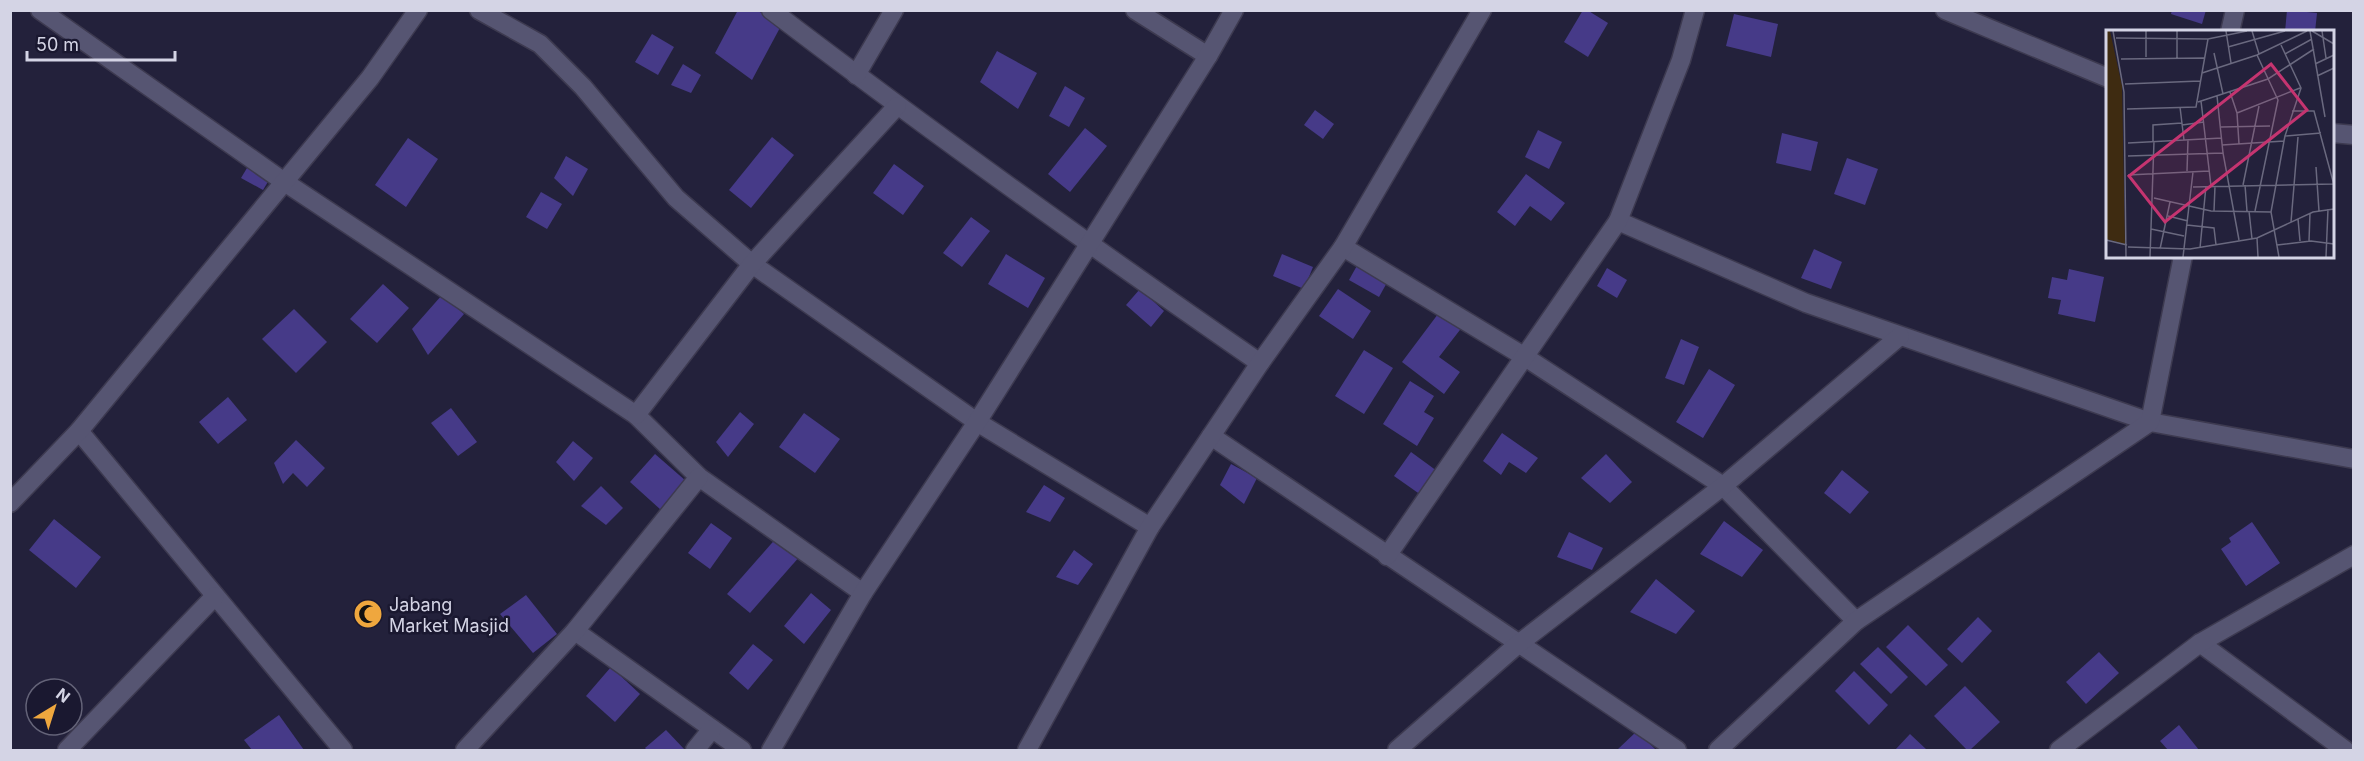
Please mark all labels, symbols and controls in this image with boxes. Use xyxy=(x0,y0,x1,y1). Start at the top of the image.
scale bar xyxy=(27,24,176,62)
inset map xyxy=(2106,30,2334,258)
text: 50 m xyxy=(36,34,79,55)
place label: Jabang Market Masjid xyxy=(389,594,509,636)
mosque icon: Jabang Market Masjid xyxy=(352,598,384,630)
north arrow xyxy=(24,677,84,737)
text: N xyxy=(52,684,74,707)

